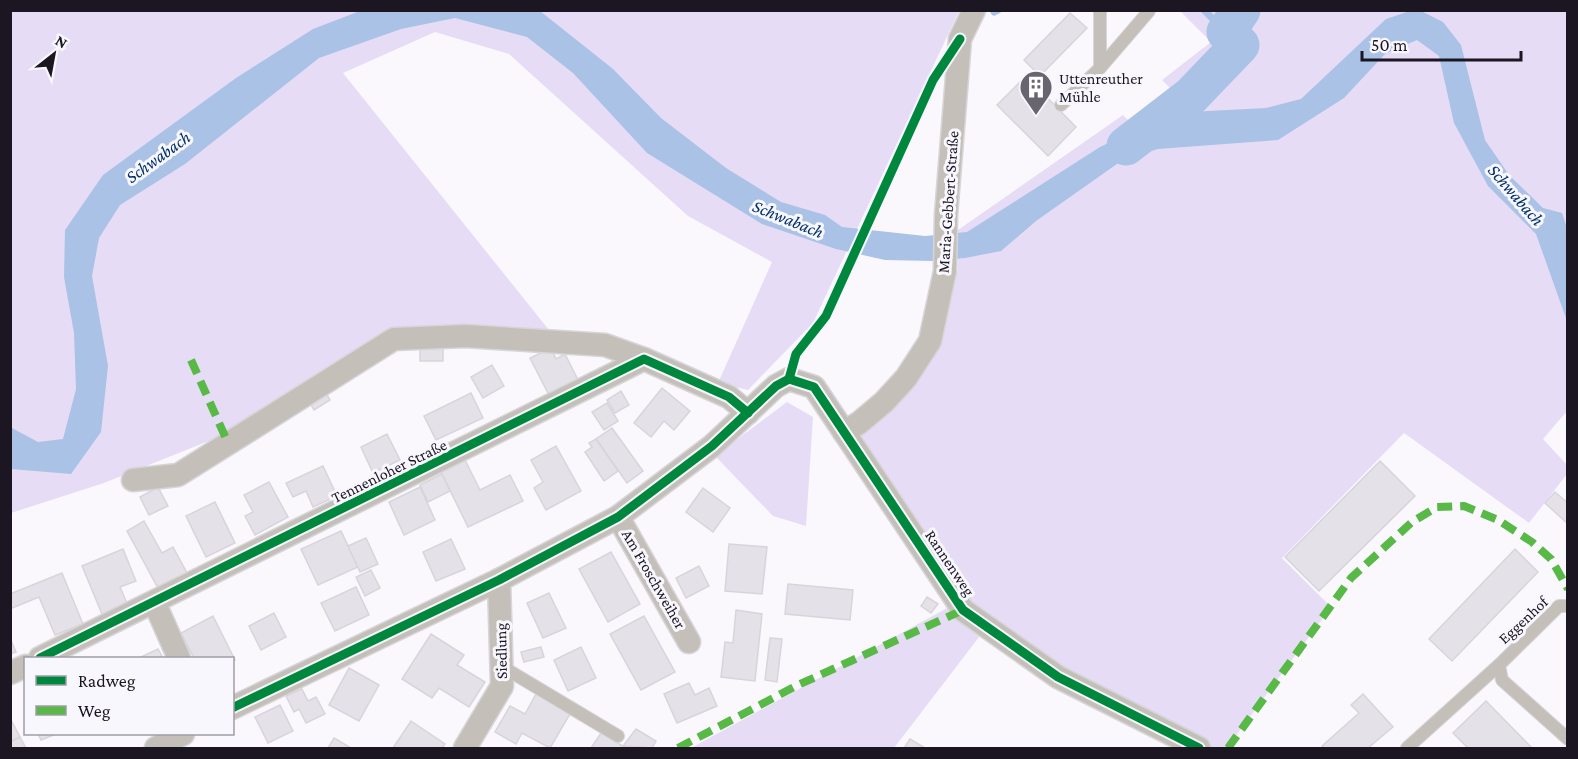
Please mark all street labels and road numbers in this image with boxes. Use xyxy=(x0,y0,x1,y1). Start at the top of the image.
street label: Maria-Gebbert-Straße xyxy=(935,130,961,274)
street label: Tennenloher Straße xyxy=(329,436,449,506)
street label: Am Froschweiher xyxy=(619,526,689,632)
street label: Rannenweg xyxy=(921,527,978,600)
street label: Eggenhof xyxy=(1495,592,1553,648)
street label: Siedlung xyxy=(492,623,511,679)

